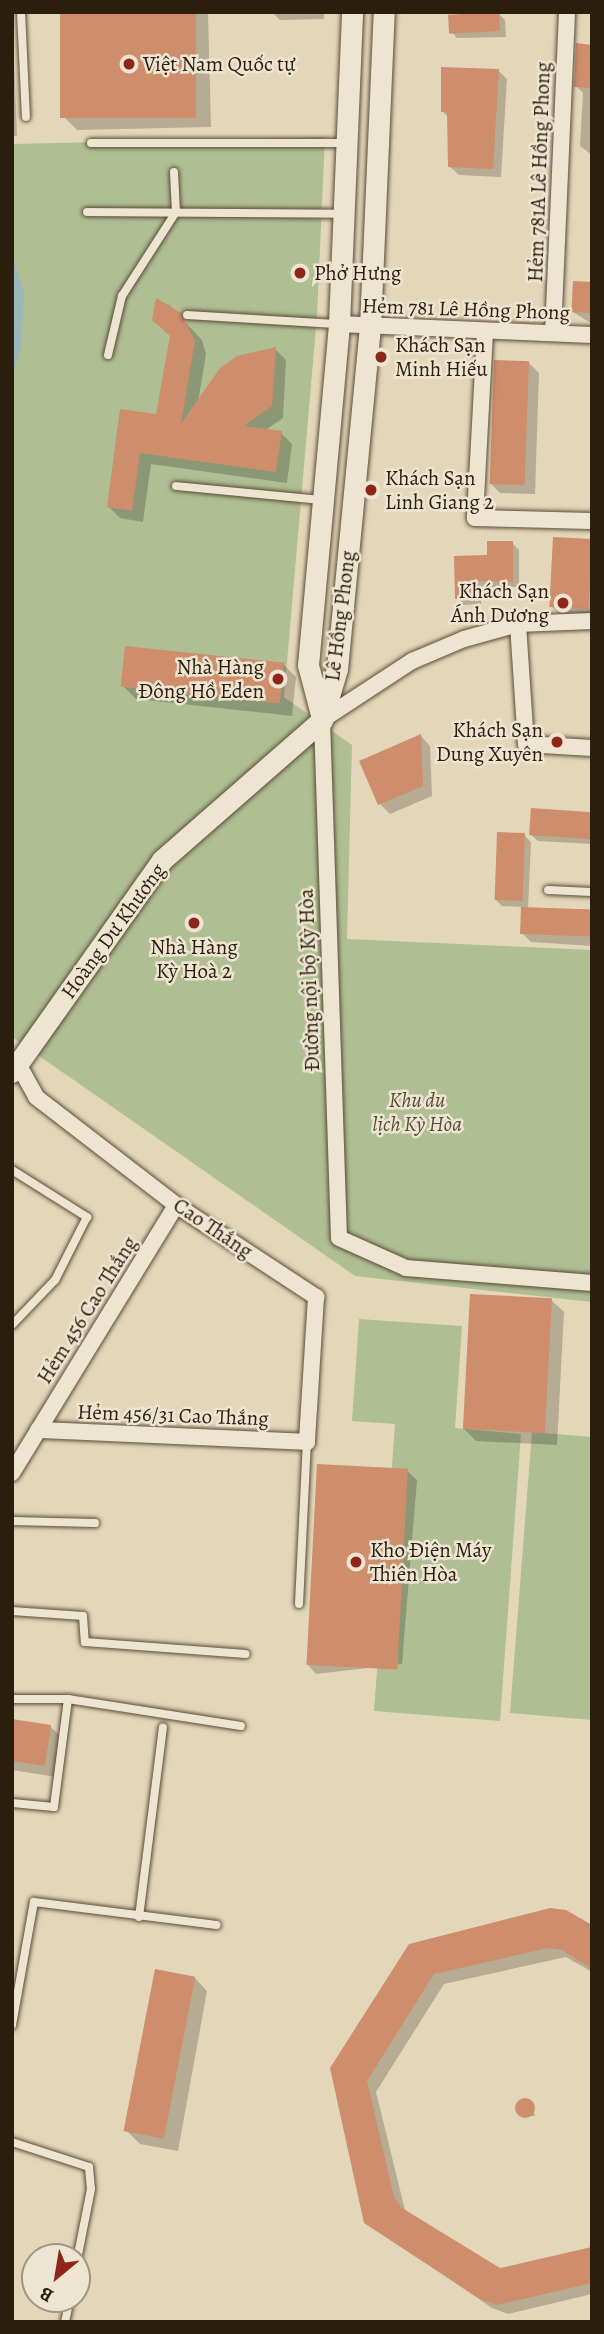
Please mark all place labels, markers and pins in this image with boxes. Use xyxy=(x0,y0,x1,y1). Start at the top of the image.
place label: Việt Nam Quốc tự xyxy=(143,51,296,77)
marker: Việt Nam Quốc tự xyxy=(121,56,137,72)
place label: Phở Hưng xyxy=(314,260,401,286)
marker: Phở Hưng xyxy=(292,265,308,281)
place label: Khách Sạn Minh Hiếu xyxy=(395,332,488,382)
marker: Khách Sạn Minh Hiếu xyxy=(373,349,389,365)
place label: Khách Sạn Linh Giang 2 xyxy=(385,465,494,515)
marker: Khách Sạn Linh Giang 2 xyxy=(363,482,379,498)
place label: Khách Sạn Ánh Dương xyxy=(451,578,549,628)
marker: Khách Sạn Ánh Dương xyxy=(555,595,571,611)
place label: Nhà Hàng Đông Hồ Eden xyxy=(138,654,264,704)
marker: Nhà Hàng Đông Hồ Eden xyxy=(270,671,286,687)
place label: Khách Sạn Dung Xuyên xyxy=(436,717,543,767)
marker: Khách Sạn Dung Xuyên xyxy=(549,734,565,750)
marker: Nhà Hàng Kỳ Hoà 2 xyxy=(186,915,202,931)
place label: Nhà Hàng Kỳ Hoà 2 xyxy=(150,934,238,984)
place label: Kho Điện Máy Thiên Hòa xyxy=(370,1537,491,1587)
marker: Kho Điện Máy Thiên Hòa xyxy=(348,1554,364,1570)

